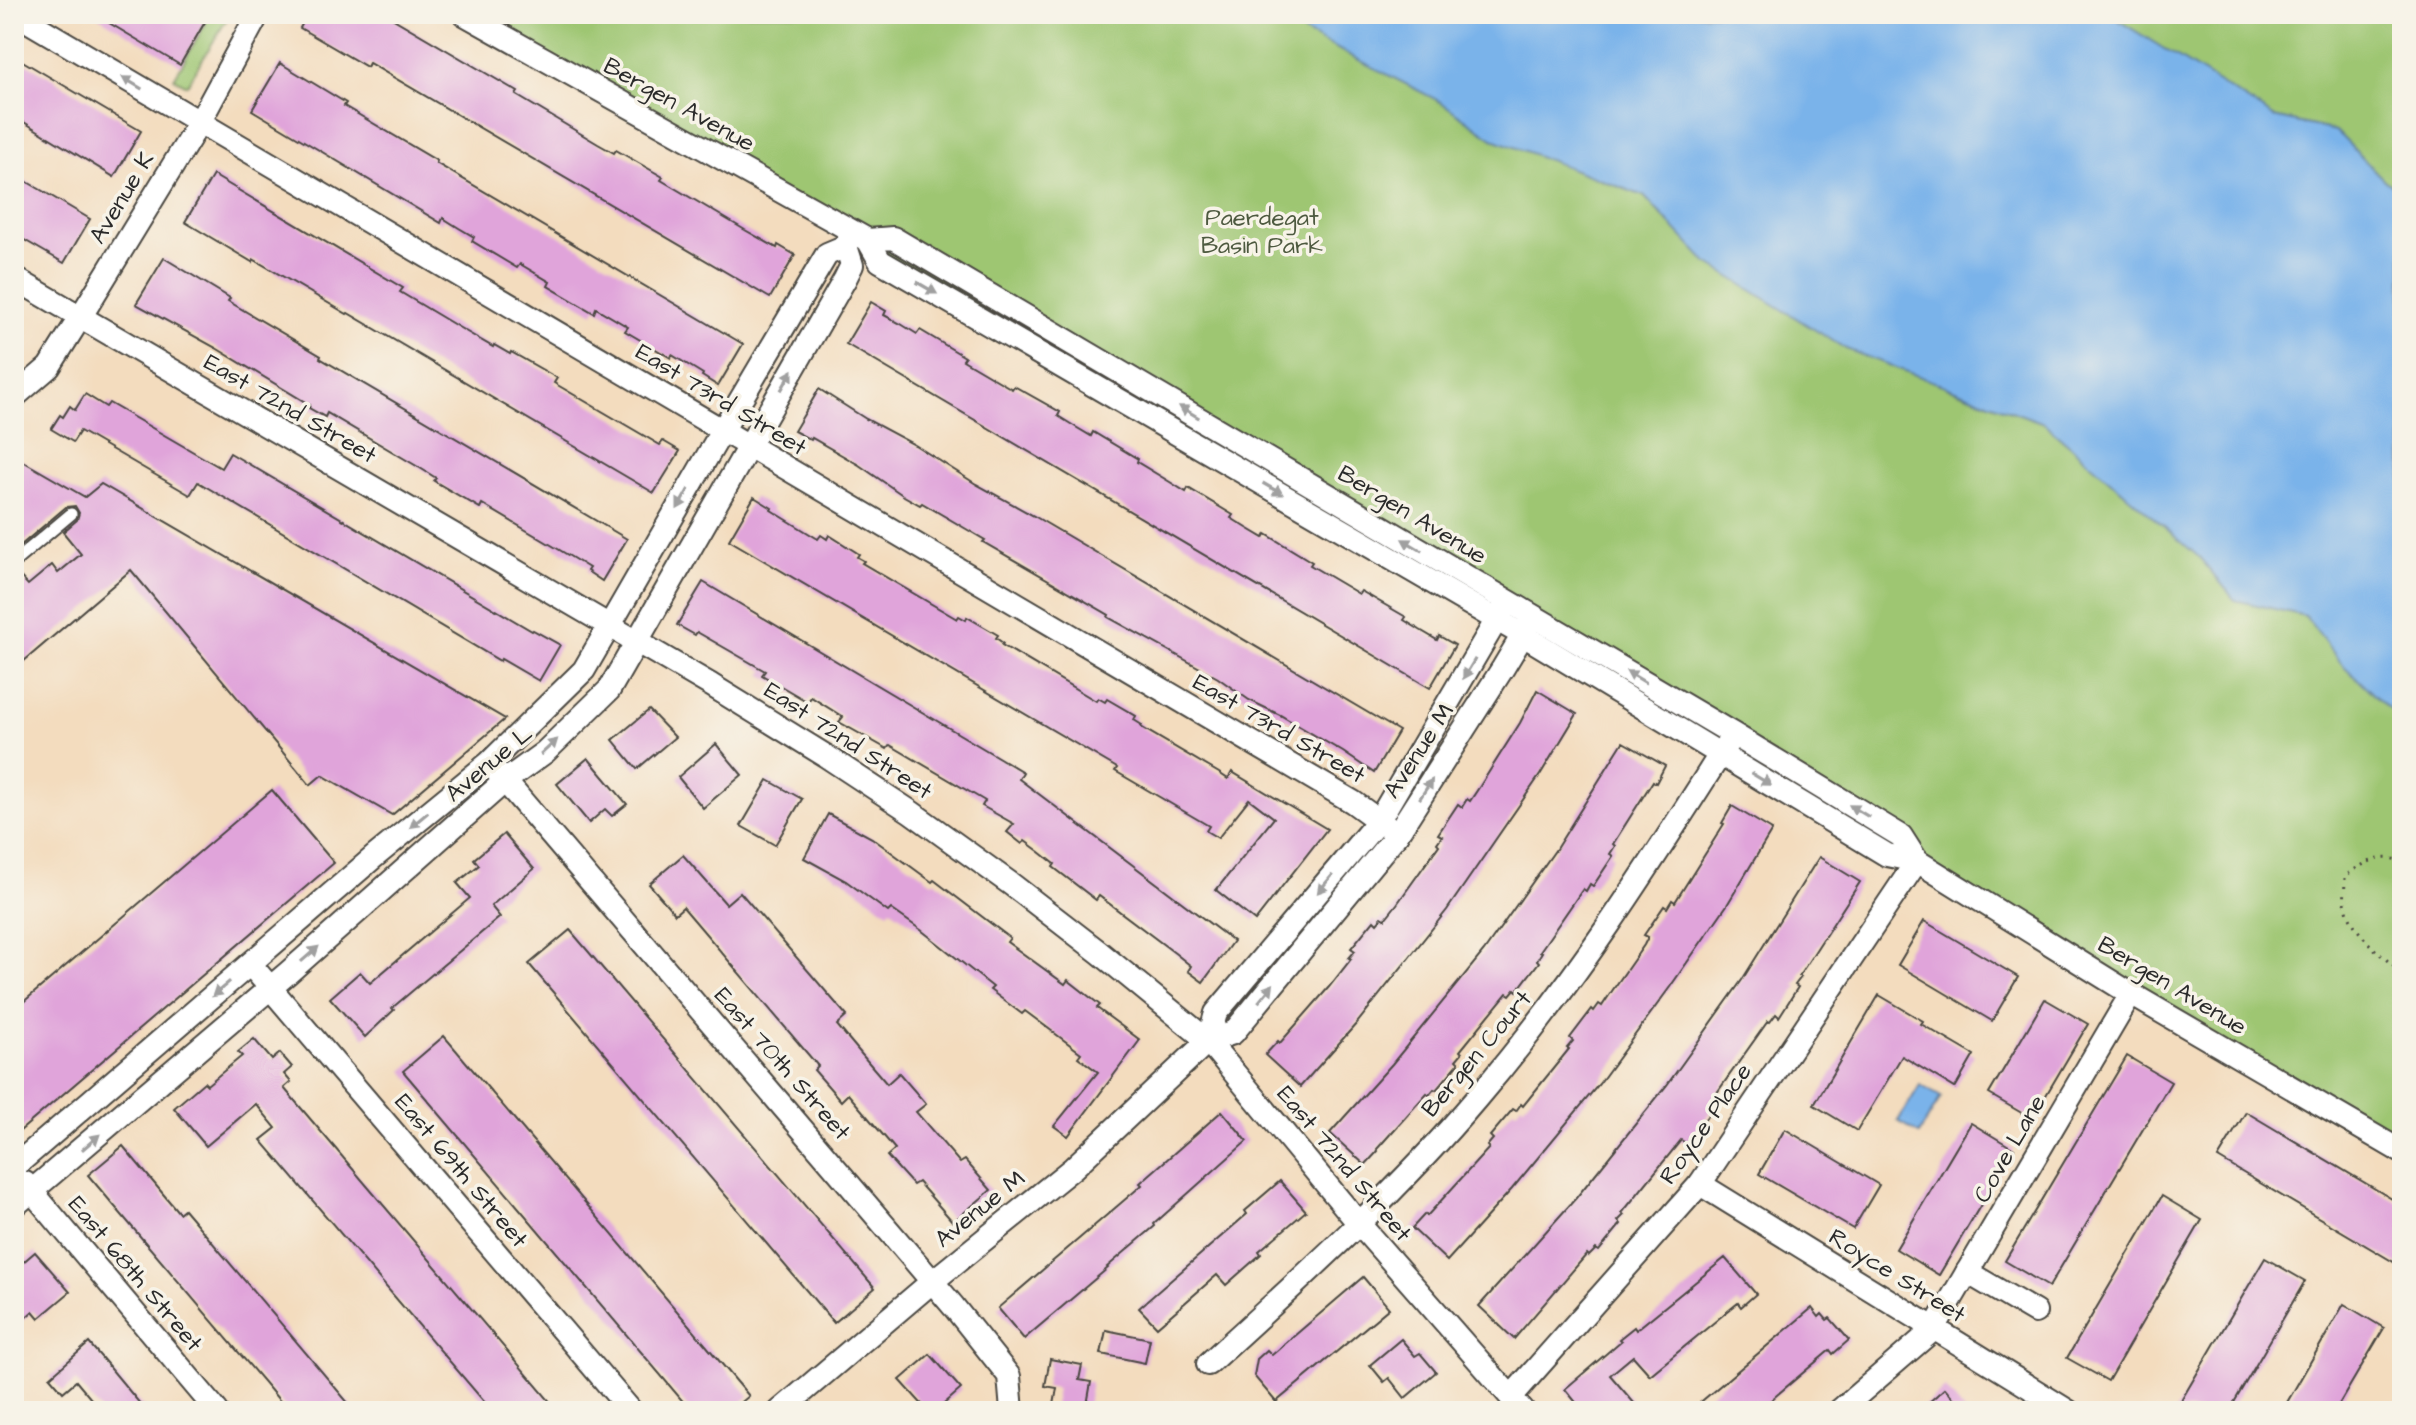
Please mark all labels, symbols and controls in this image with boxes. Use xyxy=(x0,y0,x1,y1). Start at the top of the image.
street label: Bergen Avenue xyxy=(597,49,761,162)
one-way arrow xyxy=(121,77,143,91)
street label: Avenue K xyxy=(81,145,163,251)
park label: Paerdegat Basin Park xyxy=(1201,201,1323,263)
one-way arrow xyxy=(916,281,938,295)
street label: East 73rd Street xyxy=(629,335,813,465)
street label: East 72nd Street xyxy=(197,346,383,472)
one-way arrow xyxy=(780,368,794,391)
one-way arrow xyxy=(1178,406,1200,420)
street label: Bergen Avenue xyxy=(1331,457,1493,574)
one-way arrow xyxy=(1262,482,1284,496)
one-way arrow xyxy=(677,488,691,510)
one-way arrow xyxy=(1401,538,1423,552)
one-way arrow xyxy=(1462,658,1476,680)
street label: East 73rd Street xyxy=(1187,666,1372,792)
one-way arrow xyxy=(1625,670,1647,684)
street label: East 72nd Street xyxy=(757,674,939,808)
street label: Avenue M xyxy=(1375,697,1463,805)
street label: Avenue L xyxy=(438,717,540,811)
one-way arrow xyxy=(539,739,558,757)
one-way arrow xyxy=(1750,772,1772,786)
one-way arrow xyxy=(1418,778,1432,800)
one-way arrow xyxy=(1848,804,1870,818)
one-way arrow xyxy=(409,811,429,828)
one-way arrow xyxy=(1317,874,1334,894)
street label: Bergen Avenue xyxy=(2091,928,2253,1045)
one-way arrow xyxy=(300,946,320,963)
one-way arrow xyxy=(212,980,232,997)
street label: East 70th Street xyxy=(706,980,858,1148)
one-way arrow xyxy=(1257,983,1274,1003)
street label: Bergen Court xyxy=(1414,983,1541,1125)
street label: Royce Place xyxy=(1652,1056,1761,1192)
street label: East 72nd Street xyxy=(1269,1079,1420,1250)
street label: East 69th Street xyxy=(386,1087,536,1256)
street label: Cove Lane xyxy=(1965,1089,2055,1209)
one-way arrow xyxy=(81,1134,101,1151)
street label: Avenue M xyxy=(928,1162,1033,1256)
street label: East 68th Street xyxy=(60,1189,210,1359)
street label: Royce Street xyxy=(1821,1220,1972,1333)

